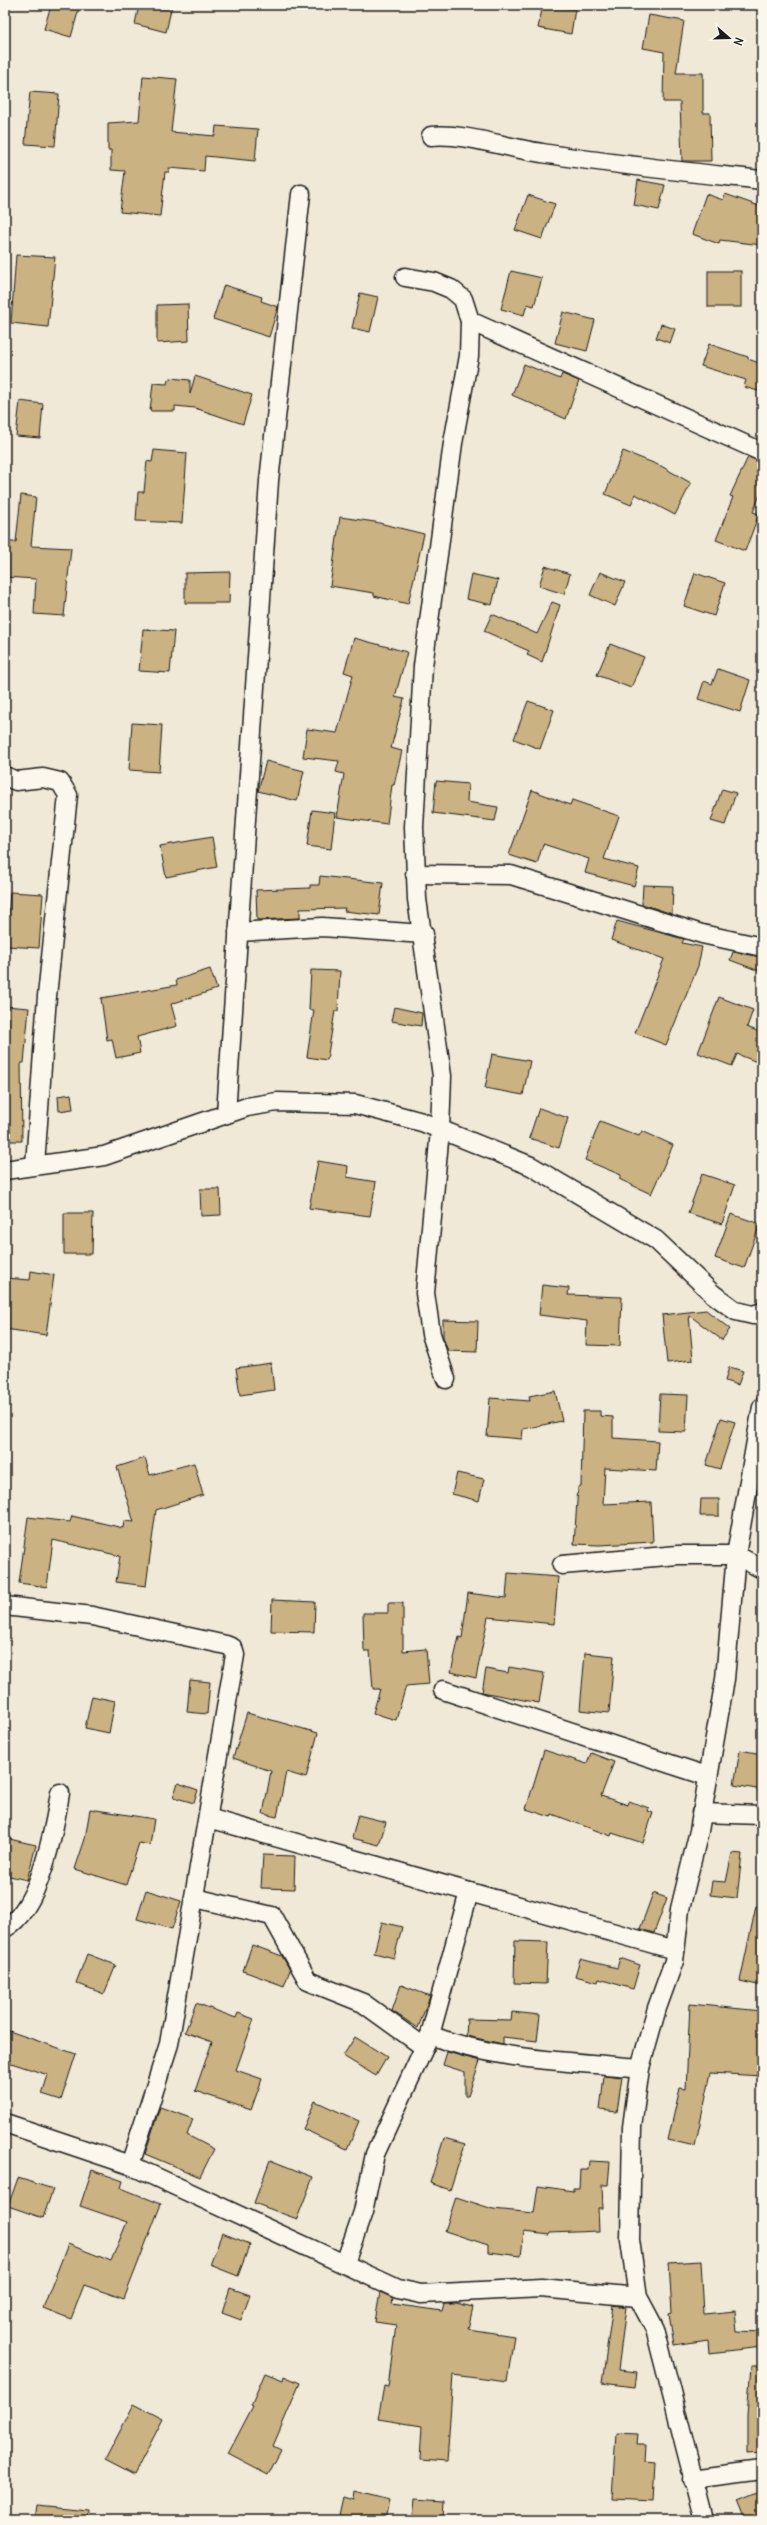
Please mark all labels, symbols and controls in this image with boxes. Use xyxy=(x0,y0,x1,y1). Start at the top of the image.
north arrow xyxy=(709,18,749,58)
text: N xyxy=(731,35,746,47)

